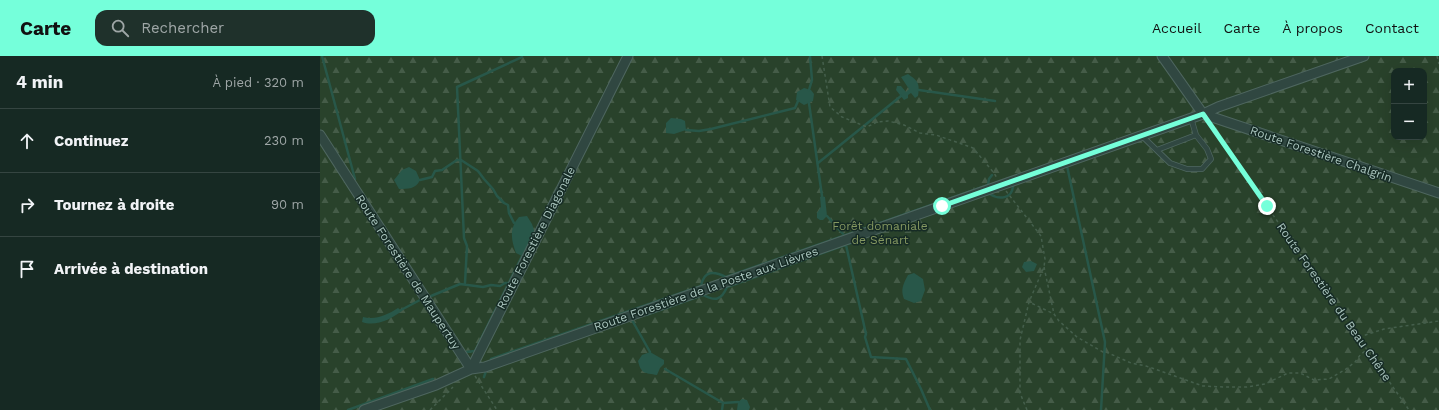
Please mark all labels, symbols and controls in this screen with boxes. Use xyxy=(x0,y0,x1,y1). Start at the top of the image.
search box xyxy=(95,10,375,46)
text: Carte xyxy=(20,17,71,40)
icon: search xyxy=(109,17,131,39)
text: Rechercher xyxy=(141,19,224,37)
text: Accueil xyxy=(1152,20,1201,36)
text: Carte xyxy=(1223,20,1260,36)
text: À propos xyxy=(1282,20,1343,36)
text: Contact xyxy=(1365,20,1419,36)
map controls xyxy=(1391,68,1427,140)
button: + xyxy=(1391,68,1427,104)
text: 4 min xyxy=(16,72,63,92)
text: À pied · 320 m xyxy=(212,75,304,90)
button: − xyxy=(1391,104,1427,140)
street label: Route Forestière Chalgrin xyxy=(1248,123,1394,185)
icon: ahead xyxy=(16,130,38,152)
text: Continuez xyxy=(54,132,128,150)
text: 230 m xyxy=(264,133,304,148)
street label: Route Forestière Diagonale xyxy=(494,164,578,312)
street label: Route Forestière de Maupertuy xyxy=(353,192,464,353)
icon: right xyxy=(16,194,38,216)
text: Tournez à droite xyxy=(54,196,174,214)
text: 90 m xyxy=(271,197,304,212)
route start xyxy=(933,197,951,215)
route end xyxy=(1258,197,1276,215)
park label: Forêt domaniale de Sénart xyxy=(832,219,928,247)
street label: Route Forestière du Beau Chêne xyxy=(1274,220,1394,384)
street label: Route Forestière de la Poste aux Lièvres xyxy=(592,244,820,334)
icon: arrive xyxy=(16,258,38,280)
text: Arrivée à destination xyxy=(54,260,208,278)

